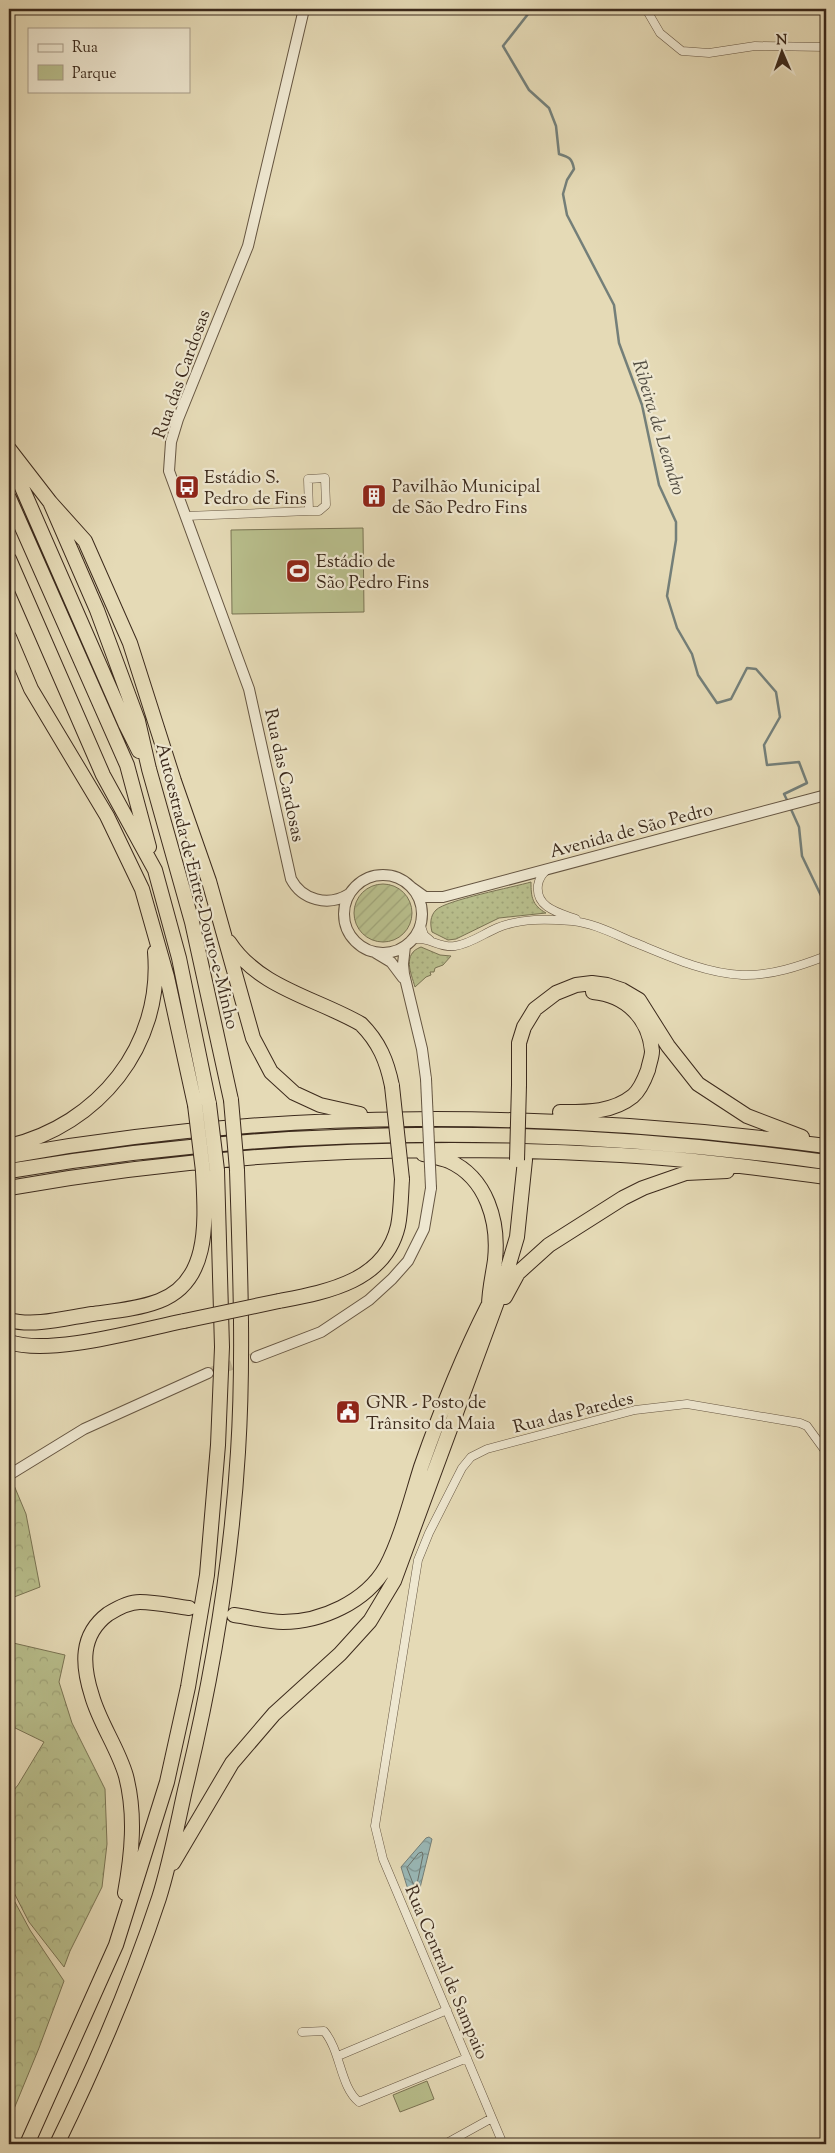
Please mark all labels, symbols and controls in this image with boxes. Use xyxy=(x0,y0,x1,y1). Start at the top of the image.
legend xyxy=(28,28,190,92)
north arrow xyxy=(758,28,808,78)
text: N xyxy=(776,31,788,51)
text: Rua xyxy=(72,38,98,59)
text: Parque xyxy=(72,64,116,85)
street label: Rua das Cardosas xyxy=(147,307,218,443)
water label: Ribeira de Leandro xyxy=(624,357,691,499)
place label: Estádio S. Pedro de Fins xyxy=(204,466,307,513)
bus stop icon: Estádio S. Pedro de Fins xyxy=(174,474,200,500)
place label: Pavilhão Municipal de São Pedro Fins xyxy=(392,475,541,522)
building icon: Pavilhão Municipal de São Pedro Fins xyxy=(361,483,387,509)
place label: Estádio de São Pedro Fins xyxy=(316,550,429,597)
sports icon: Estádio de São Pedro Fins xyxy=(285,558,311,584)
street label: Rua das Cardosas xyxy=(256,706,310,844)
street label: Autoestrada de Entre-Douro-e-Minho xyxy=(148,741,244,1032)
street label: Avenida de São Pedro xyxy=(547,798,716,866)
street label: Rua das Paredes xyxy=(511,1386,636,1441)
place label: GNR - Posto de Trânsito da Maia xyxy=(366,1391,495,1438)
public building icon: GNR - Posto de Trânsito da Maia xyxy=(335,1399,361,1425)
street label: Rua Central de Sampaio xyxy=(397,1882,494,2064)

